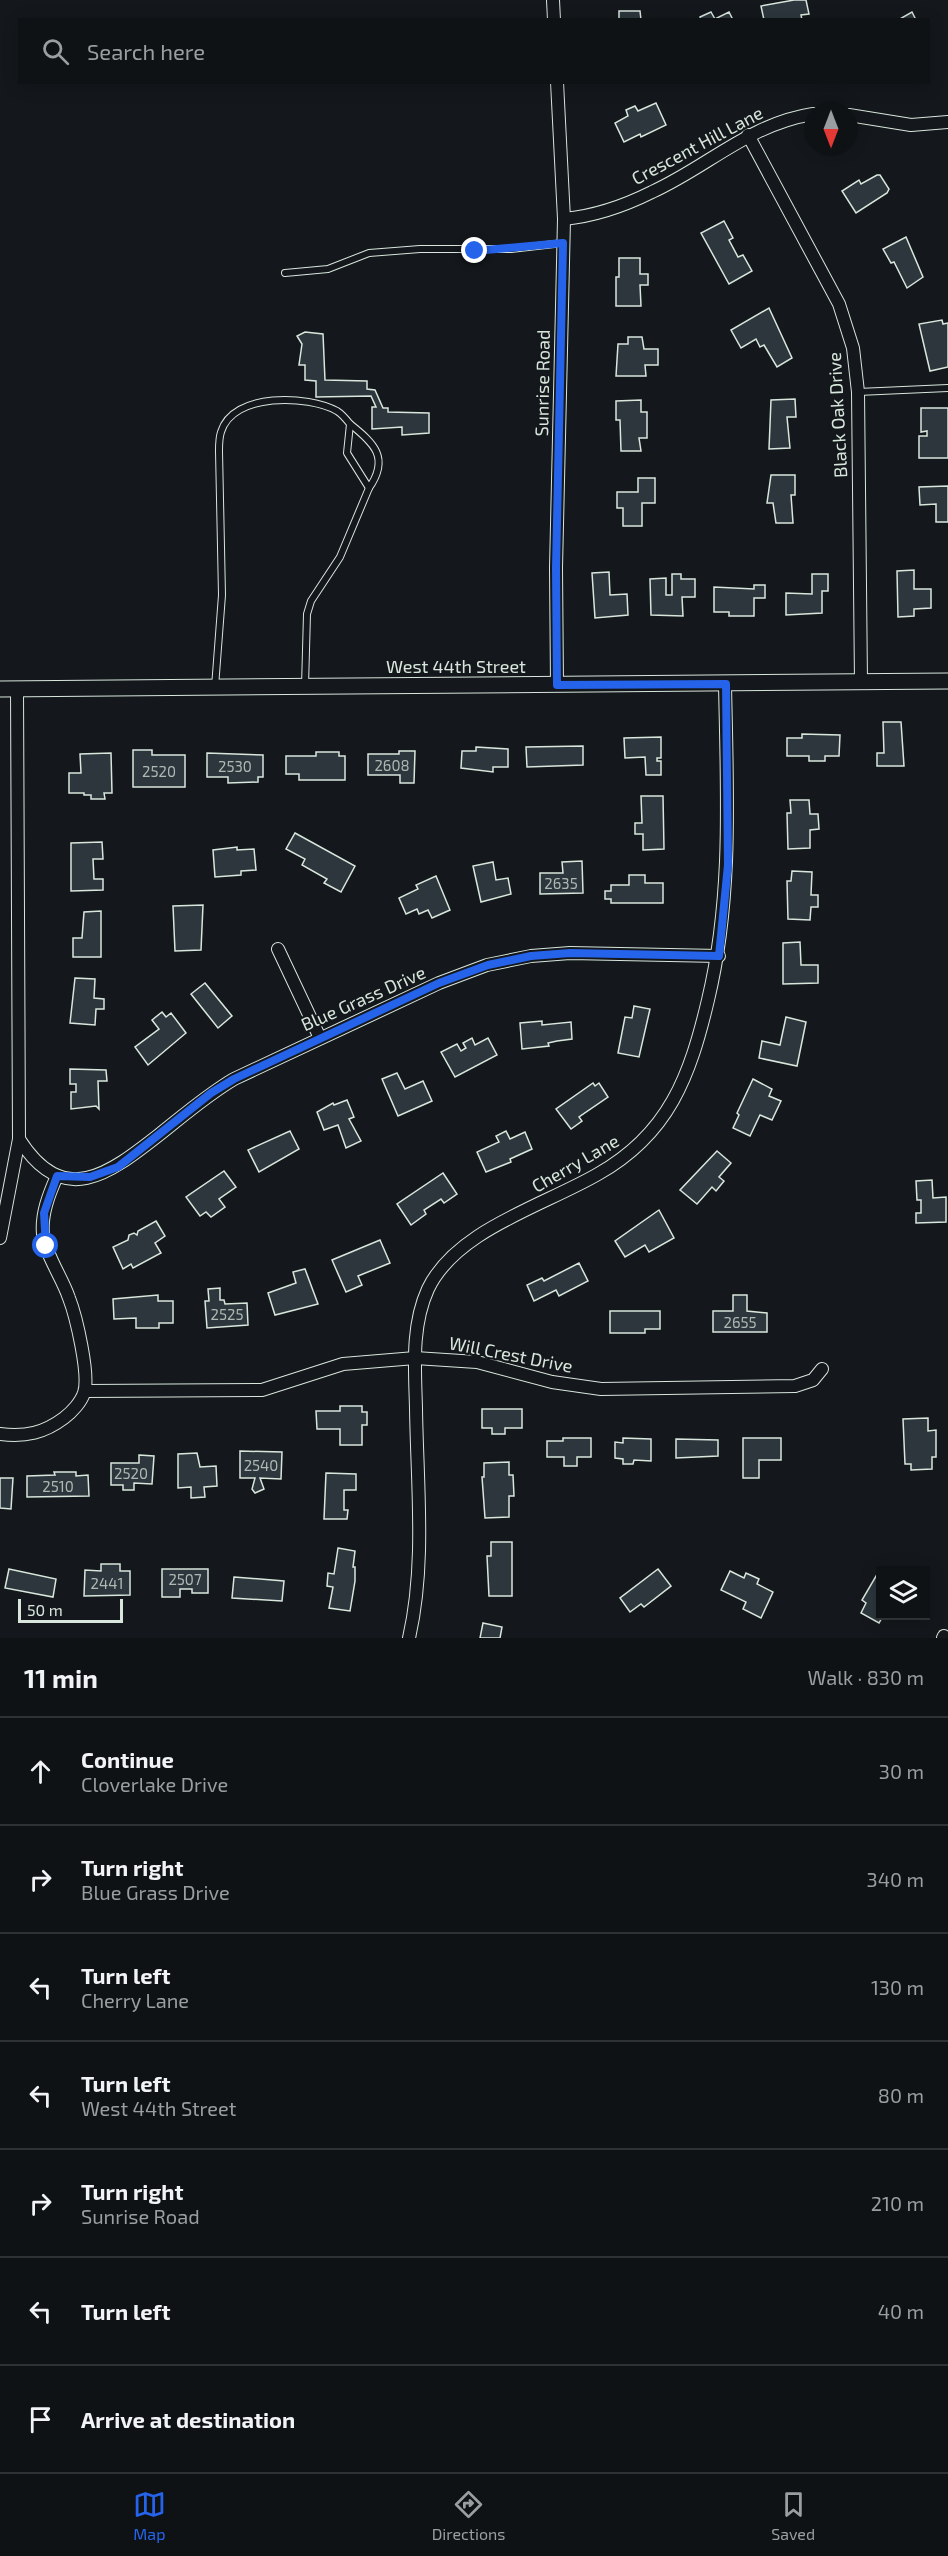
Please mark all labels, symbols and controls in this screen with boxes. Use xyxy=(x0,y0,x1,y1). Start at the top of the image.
search box xyxy=(18,18,930,84)
icon: search xyxy=(39,35,72,68)
text: Search here xyxy=(87,38,205,64)
street label: Crescent Hill Lane xyxy=(628,101,766,189)
north arrow xyxy=(804,102,858,156)
route end xyxy=(461,237,487,263)
street label: Sunrise Road xyxy=(530,329,554,437)
street label: Black Oak Drive xyxy=(823,352,851,478)
street label: West 44th Street xyxy=(386,655,526,677)
house number: 2608 xyxy=(374,756,410,774)
house number: 2530 xyxy=(218,757,252,775)
house number: 2520 xyxy=(142,762,176,780)
house number: 2635 xyxy=(544,874,578,892)
street label: Blue Grass Drive xyxy=(297,961,429,1035)
street label: Cherry Lane xyxy=(527,1129,623,1197)
route start xyxy=(32,1232,58,1258)
house number: 2525 xyxy=(211,1305,243,1323)
house number: 2655 xyxy=(723,1313,757,1331)
street label: Will Crest Drive xyxy=(447,1331,575,1377)
house number: 2540 xyxy=(244,1456,278,1474)
house number: 2520 xyxy=(114,1464,148,1482)
house number: 2510 xyxy=(42,1477,74,1495)
map controls xyxy=(876,1566,930,1620)
button: layers xyxy=(876,1566,930,1620)
house number: 2507 xyxy=(168,1570,202,1588)
house number: 2441 xyxy=(91,1574,123,1592)
scale bar xyxy=(18,1596,123,1624)
text: 50 m xyxy=(27,1600,63,1619)
text: 11 min xyxy=(24,1662,98,1693)
text: Walk · 830 m xyxy=(807,1665,924,1689)
text: Continue xyxy=(81,1746,174,1772)
icon: ahead xyxy=(24,1755,57,1788)
text: 30 m xyxy=(879,1759,924,1783)
text: Cloverlake Drive xyxy=(81,1772,228,1796)
text: Turn right xyxy=(81,1854,183,1880)
icon: right xyxy=(24,1863,57,1896)
text: 340 m xyxy=(867,1867,924,1891)
text: Blue Grass Drive xyxy=(81,1880,230,1904)
text: Turn left xyxy=(81,1962,170,1988)
icon: left xyxy=(24,1971,57,2004)
text: 130 m xyxy=(871,1975,924,1999)
text: Cherry Lane xyxy=(81,1988,189,2012)
text: Turn left xyxy=(81,2070,170,2096)
icon: left xyxy=(24,2079,57,2112)
text: 80 m xyxy=(878,2083,924,2107)
text: West 44th Street xyxy=(81,2096,236,2120)
text: Turn right xyxy=(81,2178,183,2204)
icon: right xyxy=(24,2187,57,2220)
text: 210 m xyxy=(871,2191,924,2215)
text: Sunrise Road xyxy=(81,2204,200,2228)
icon: left xyxy=(24,2295,57,2328)
text: Turn left xyxy=(81,2298,170,2324)
text: 40 m xyxy=(878,2299,924,2323)
icon: arrive xyxy=(24,2403,57,2436)
text: Arrive at destination xyxy=(81,2406,295,2432)
tab: Map xyxy=(133,2488,166,2543)
tab: Directions xyxy=(432,2488,505,2543)
tab: Saved xyxy=(771,2488,815,2543)

